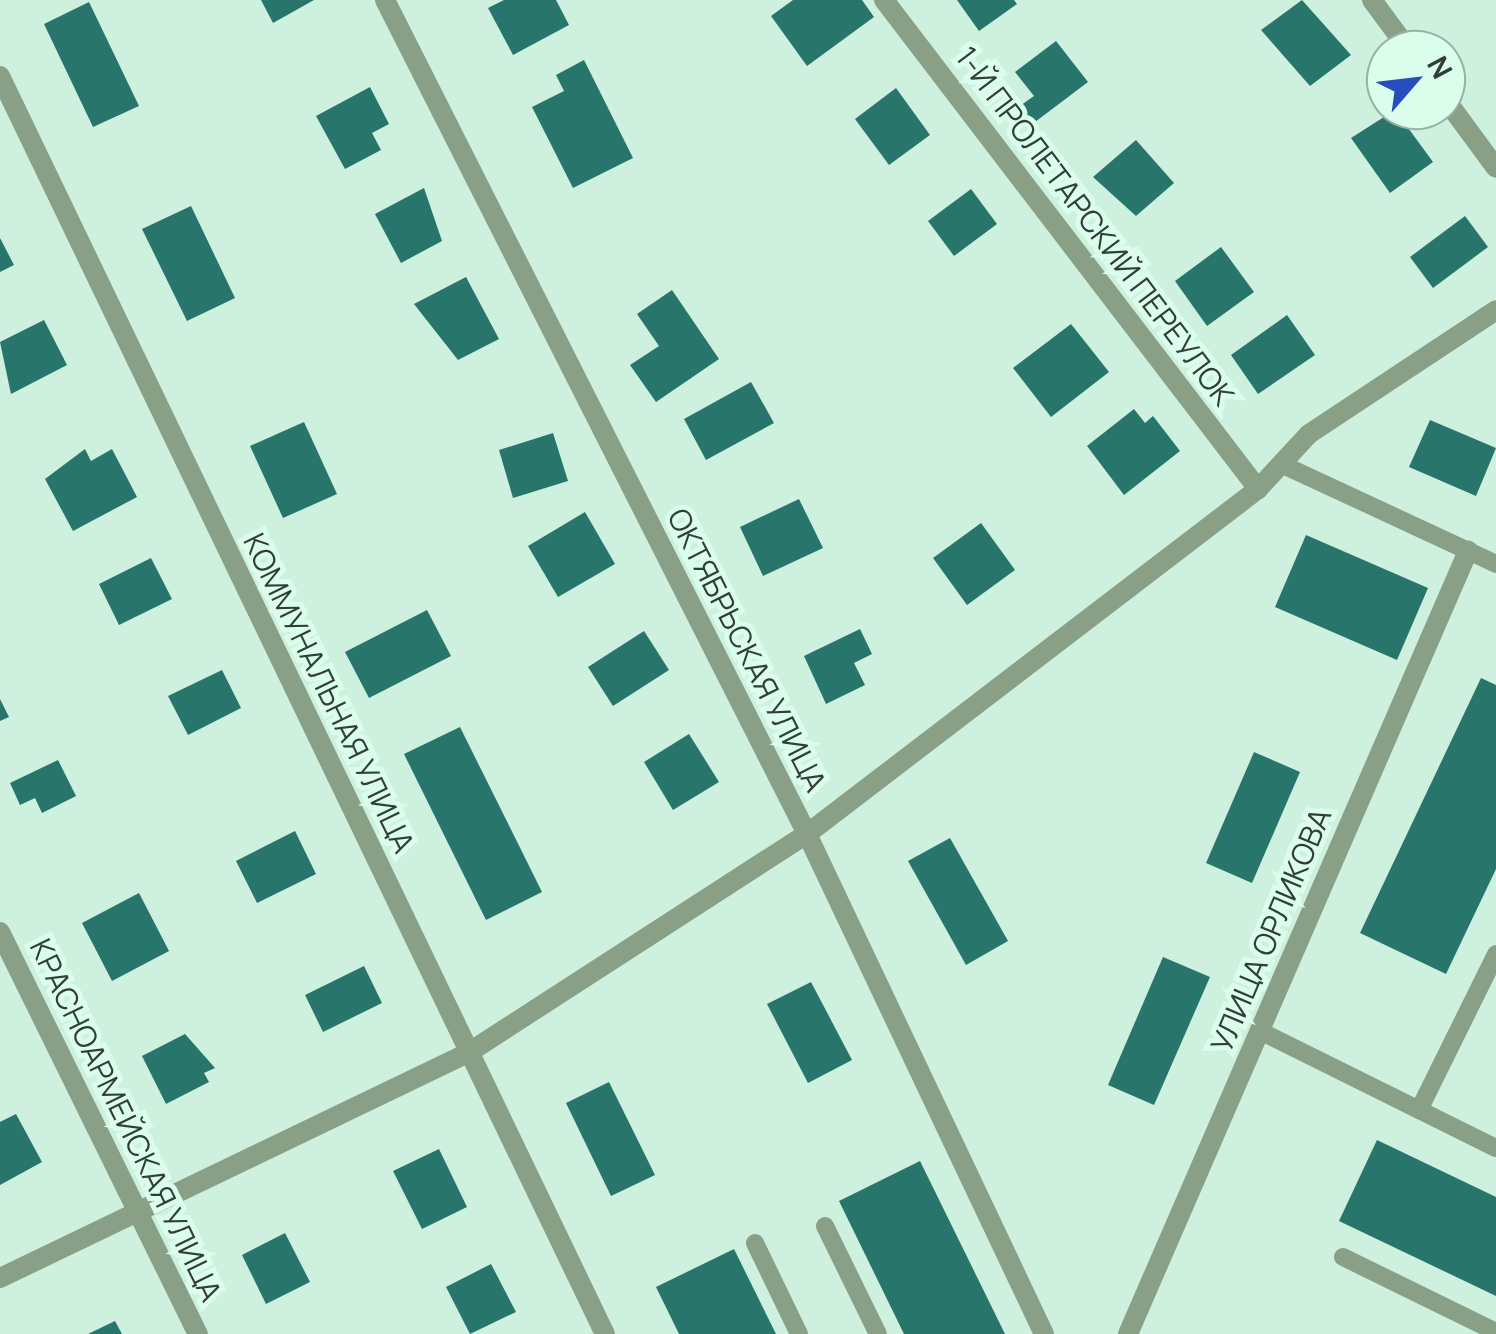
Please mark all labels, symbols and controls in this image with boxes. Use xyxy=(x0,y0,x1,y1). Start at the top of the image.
north arrow xyxy=(1366,30,1466,130)
street label: 1-Й ПРОЛЕТАРСКИЙ ПЕРЕУЛОК xyxy=(948,40,1242,412)
text: N xyxy=(1419,49,1462,85)
street label: ОКТЯБРЬСКАЯ УЛИЦА xyxy=(660,502,834,798)
street label: КОММУНАЛЬНАЯ УЛИЦА xyxy=(236,527,422,859)
street label: УЛИЦА ОРЛИКОВА xyxy=(1203,803,1339,1057)
street label: КРАСНОАРМЕЙСКАЯ УЛИЦА xyxy=(22,933,230,1307)

